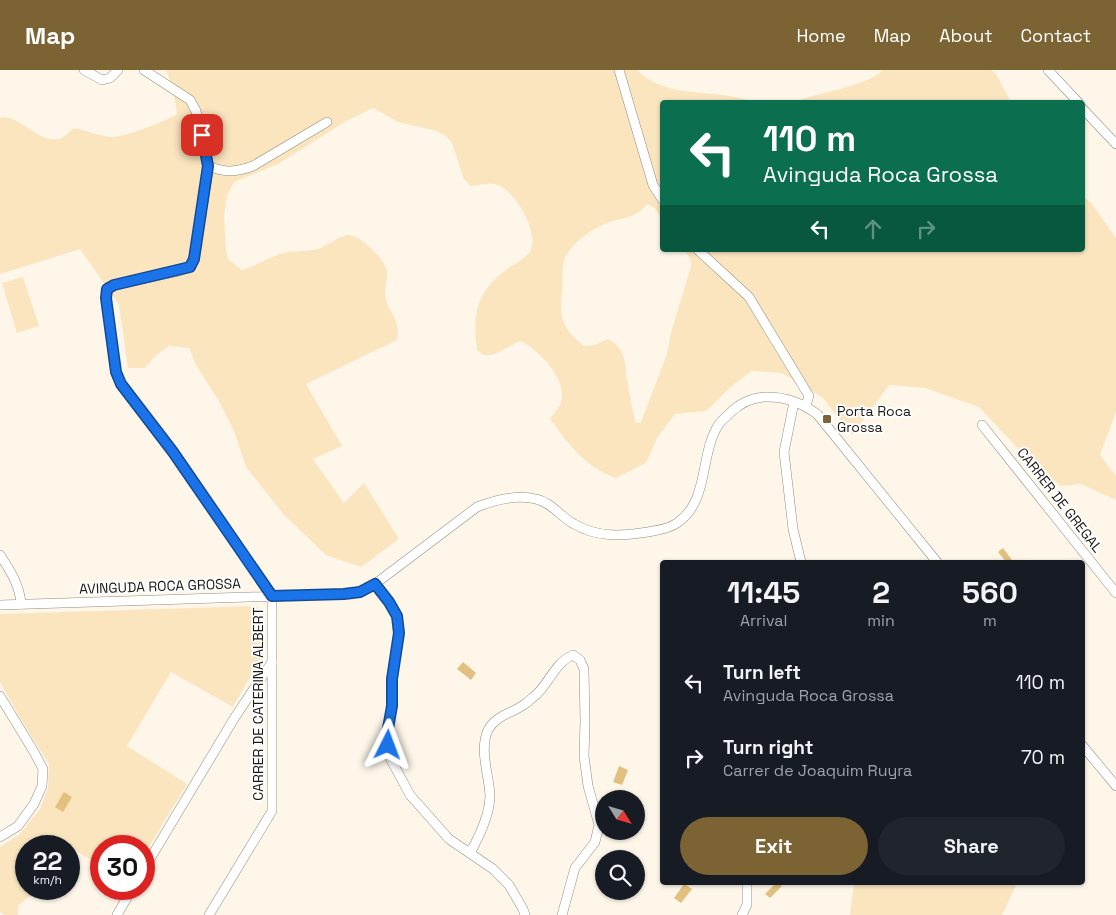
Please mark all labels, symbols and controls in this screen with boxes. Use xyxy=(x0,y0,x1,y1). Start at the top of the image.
text: Map xyxy=(25,20,75,51)
text: Home xyxy=(797,24,846,47)
text: Map xyxy=(874,24,911,47)
text: About xyxy=(939,24,993,47)
text: Contact xyxy=(1021,24,1091,47)
pin xyxy=(181,114,223,156)
text: 110 m xyxy=(763,117,856,161)
icon: left xyxy=(680,120,745,185)
icon: arrive xyxy=(188,121,216,149)
text: Avinguda Roca Grossa xyxy=(763,160,998,188)
icon: left xyxy=(806,215,834,243)
icon: ahead xyxy=(859,215,887,243)
icon: right xyxy=(912,215,940,243)
place label: Porta Roca Grossa xyxy=(837,402,911,436)
marker: Porta Roca Grossa xyxy=(821,413,833,425)
street label: CARRER DE GREGAL xyxy=(1013,444,1107,556)
text: 11:45 xyxy=(727,573,800,612)
text: 2 xyxy=(872,573,890,612)
text: 560 xyxy=(962,573,1018,612)
street label: AVINGUDA ROCA GROSSA xyxy=(79,574,241,598)
street label: CARRER DE CATERINA ALBERT xyxy=(249,607,267,801)
text: Arrival xyxy=(740,610,787,631)
text: min xyxy=(867,610,895,631)
text: m xyxy=(983,610,997,631)
text: Turn left xyxy=(723,660,801,685)
icon: left xyxy=(680,669,708,697)
text: 110 m xyxy=(1016,670,1065,695)
text: Avinguda Roca Grossa xyxy=(723,685,894,706)
position arrow xyxy=(361,718,413,770)
text: Turn right xyxy=(723,735,813,760)
icon: right xyxy=(680,744,708,772)
text: 70 m xyxy=(1021,745,1065,770)
text: Carrer de Joaquim Ruyra xyxy=(723,760,912,781)
north arrow xyxy=(595,790,645,840)
map controls xyxy=(595,790,645,900)
button: Exit xyxy=(680,817,868,875)
button: Share xyxy=(878,817,1065,875)
speed limit sign: 30 xyxy=(90,835,155,900)
text: 22 xyxy=(33,845,62,877)
button: search xyxy=(595,850,645,900)
text: km/h xyxy=(33,872,62,888)

